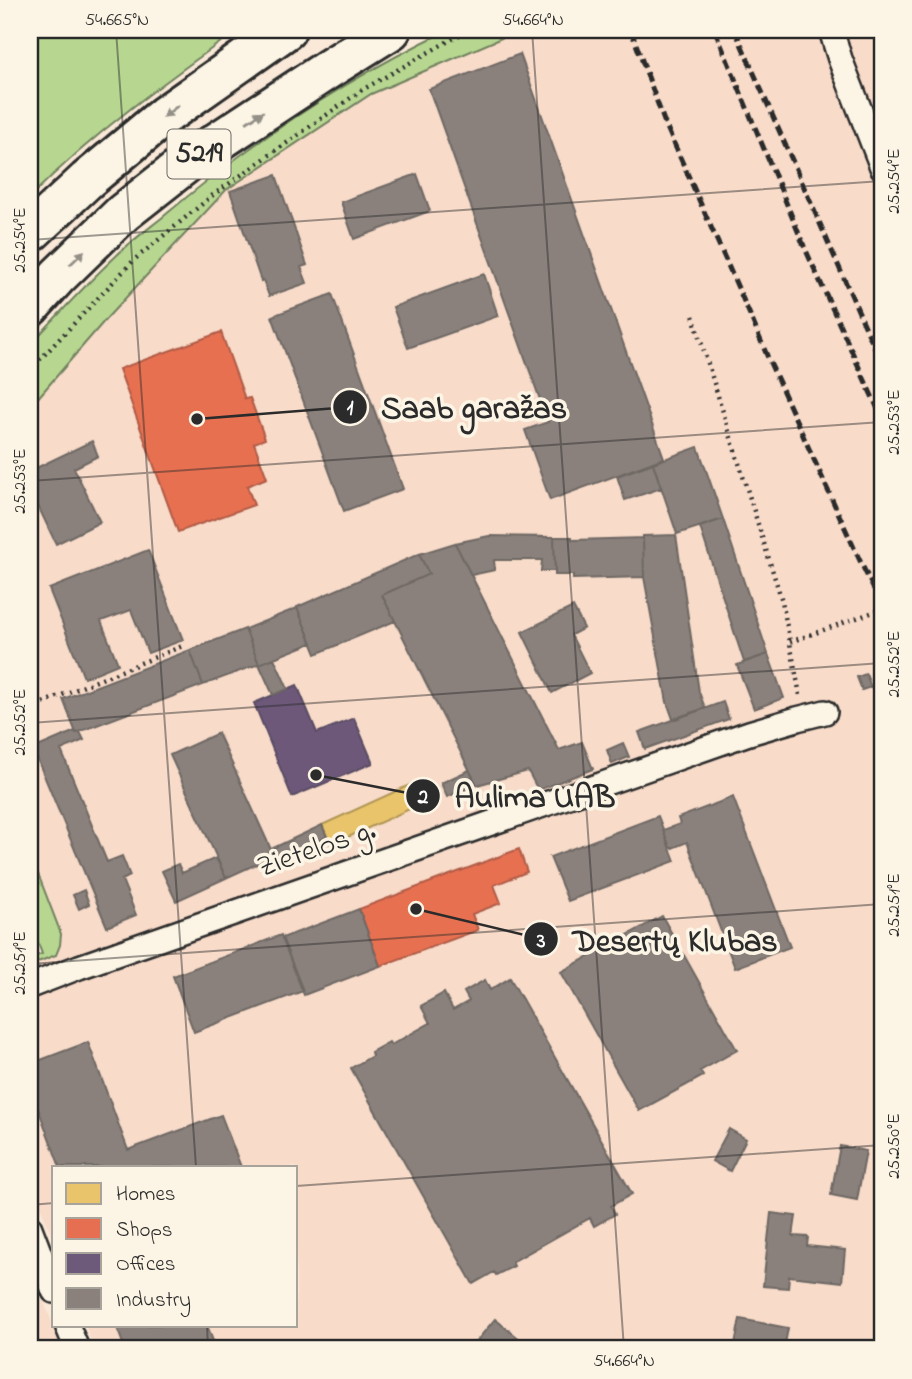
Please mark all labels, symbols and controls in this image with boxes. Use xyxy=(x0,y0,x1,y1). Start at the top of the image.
text: 54.665°N xyxy=(85,8,149,34)
text: 54.664°N xyxy=(502,8,564,34)
one-way arrow xyxy=(162,104,180,119)
one-way arrow xyxy=(245,110,265,123)
road number: 5219 xyxy=(168,130,230,178)
text: 25.254°E xyxy=(882,148,908,214)
text: 25.254°E xyxy=(8,207,34,273)
one-way arrow xyxy=(68,250,85,266)
callout: Saab garažas xyxy=(332,380,581,433)
text: Saab garažas xyxy=(381,387,567,435)
text: 25.253°E xyxy=(882,389,908,455)
text: 1 xyxy=(347,394,354,424)
text: 25.253°E xyxy=(8,448,34,514)
text: 25.252°E xyxy=(882,630,908,697)
text: 25.252°E xyxy=(8,688,34,755)
callout: Aulima UAB xyxy=(406,770,629,823)
text: Aulima UAB xyxy=(455,776,616,823)
text: 2 xyxy=(417,783,429,813)
street label: Zietelos g. xyxy=(252,809,382,891)
text: 25.251°E xyxy=(882,873,908,937)
callout: Desertų Klubas xyxy=(523,913,791,966)
text: Desertų Klubas xyxy=(571,920,777,967)
text: 3 xyxy=(536,927,546,957)
text: 25.251°E xyxy=(8,931,34,995)
text: 25.250°E xyxy=(882,1113,908,1179)
legend xyxy=(52,1166,298,1326)
text: Homes xyxy=(116,1180,176,1210)
text: Shops xyxy=(116,1216,173,1246)
text: Offices xyxy=(116,1250,175,1280)
text: Industry xyxy=(116,1286,191,1318)
text: 54.664°N xyxy=(593,1349,655,1375)

